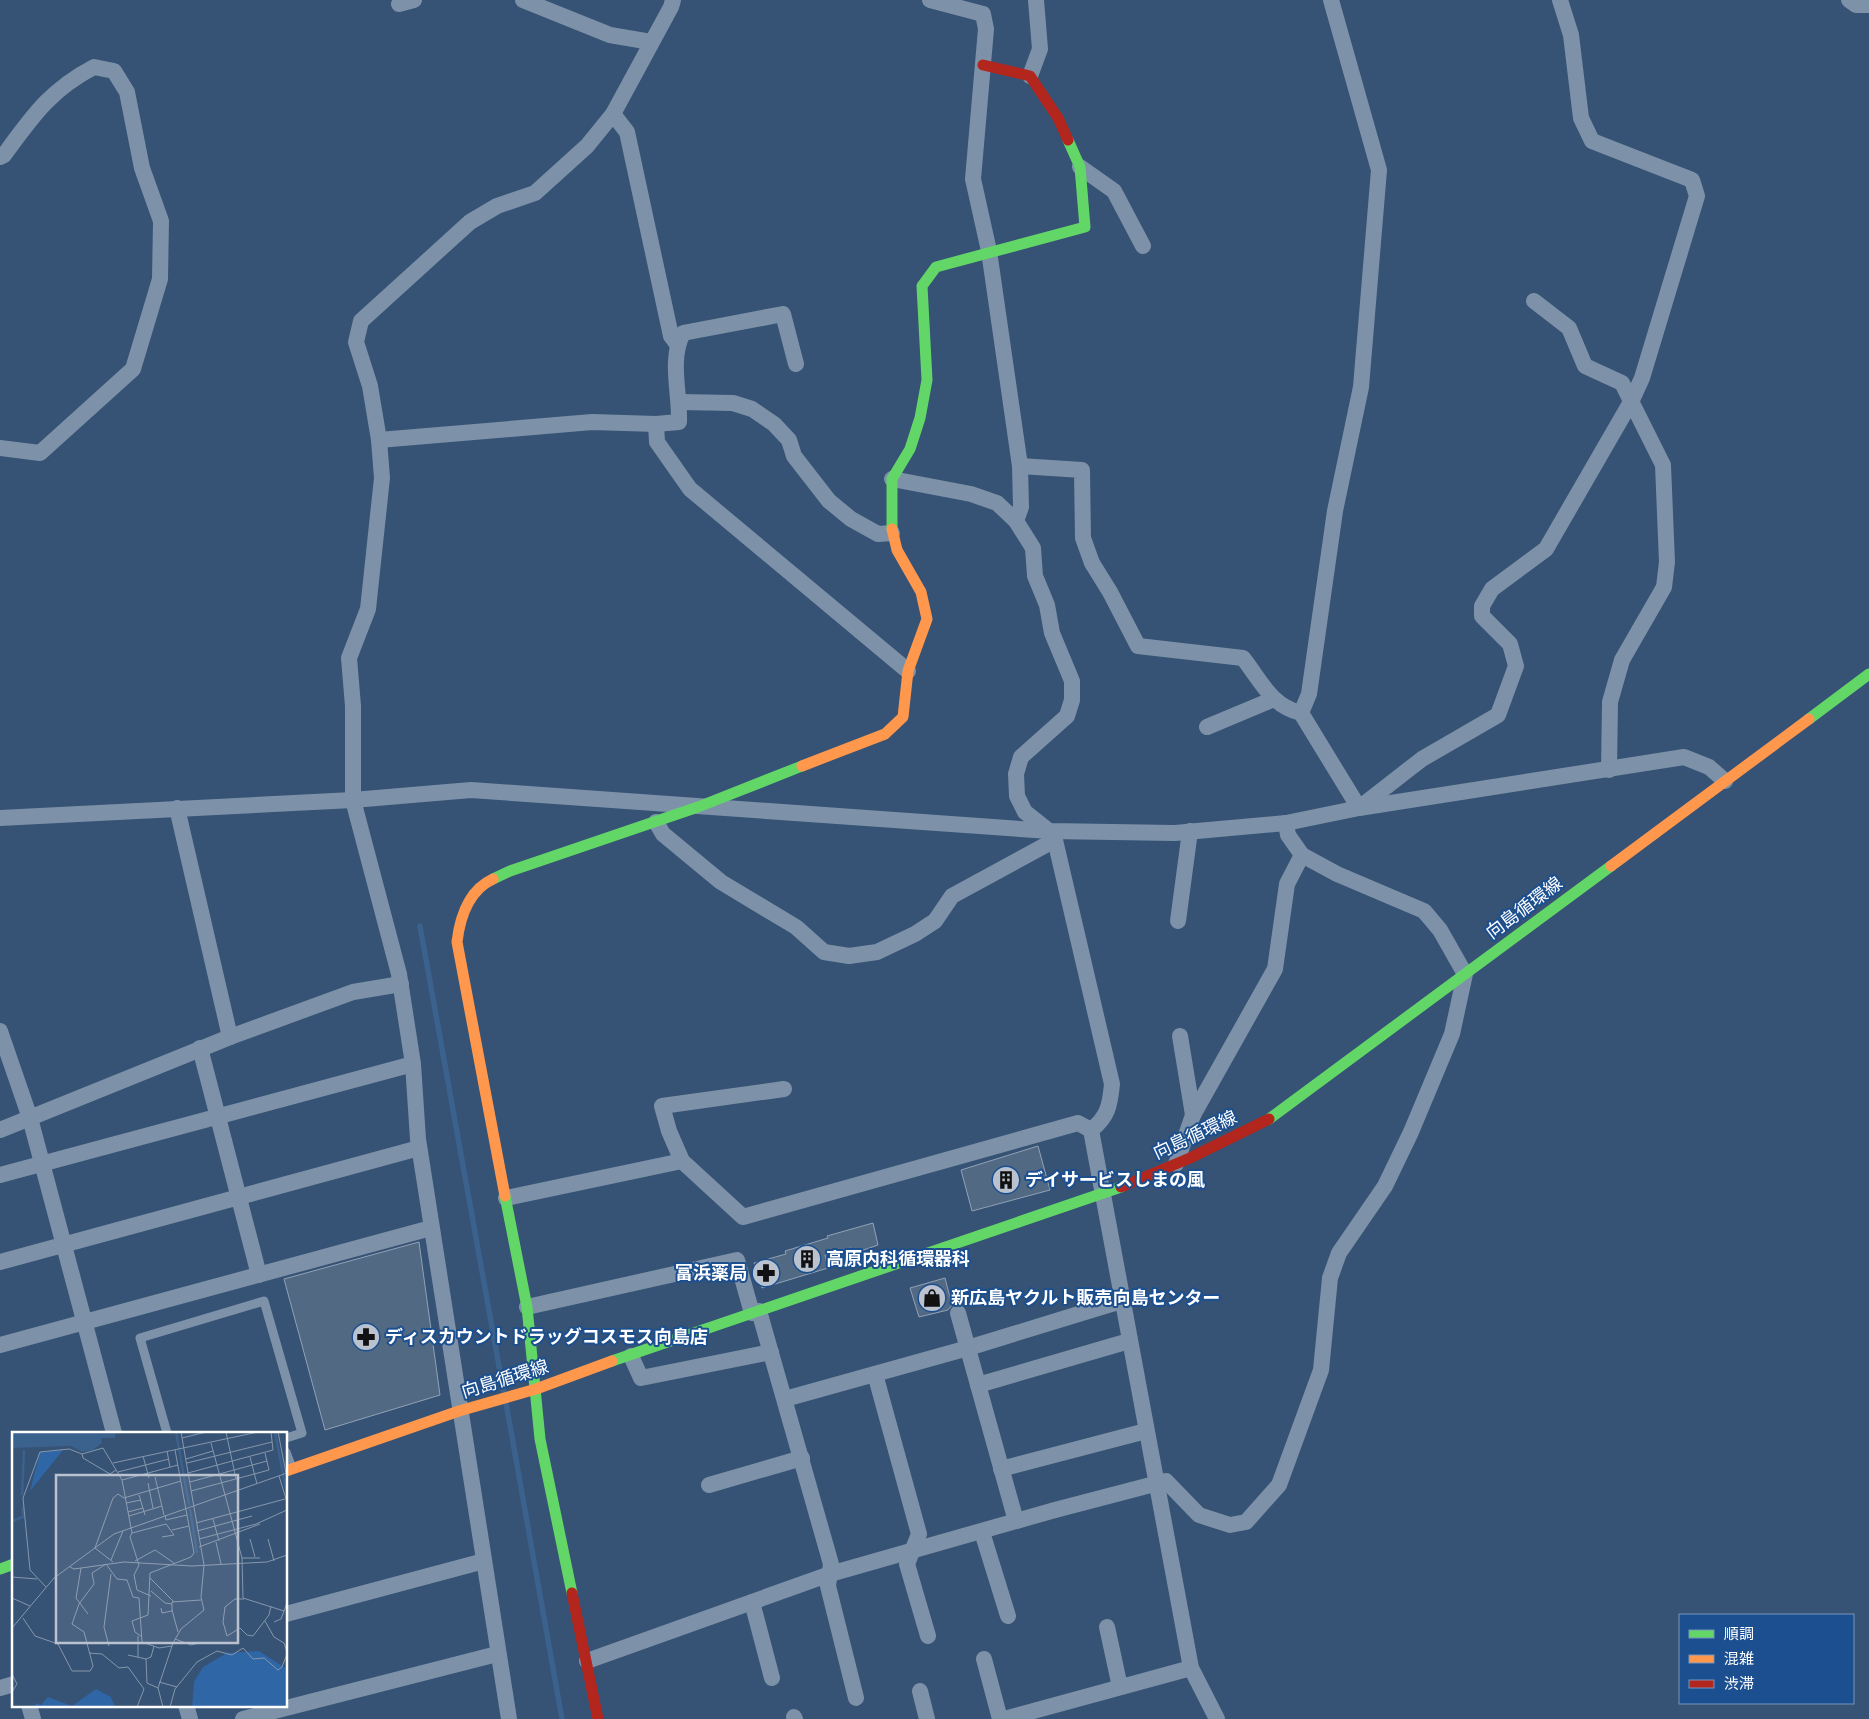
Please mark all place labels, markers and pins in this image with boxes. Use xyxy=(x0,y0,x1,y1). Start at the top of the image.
building icon: デイサービスしまの風 xyxy=(991,1165,1021,1195)
place label: デイサービスしまの風 xyxy=(1025,1169,1205,1190)
building icon: 高原内科循環器科 xyxy=(792,1244,822,1274)
place label: 高原内科循環器科 xyxy=(826,1248,970,1269)
pharmacy icon: 富浜薬局 xyxy=(751,1258,781,1288)
place label: 富浜薬局 xyxy=(675,1262,747,1283)
shop icon: 新広島ヤクルト販売向島センター xyxy=(917,1283,947,1313)
place label: 新広島ヤクルト販売向島センター xyxy=(951,1287,1220,1308)
pharmacy icon: ディスカウントドラッグコスモス向島店 xyxy=(351,1322,381,1352)
place label: ディスカウントドラッグコスモス向島店 xyxy=(385,1326,708,1347)

